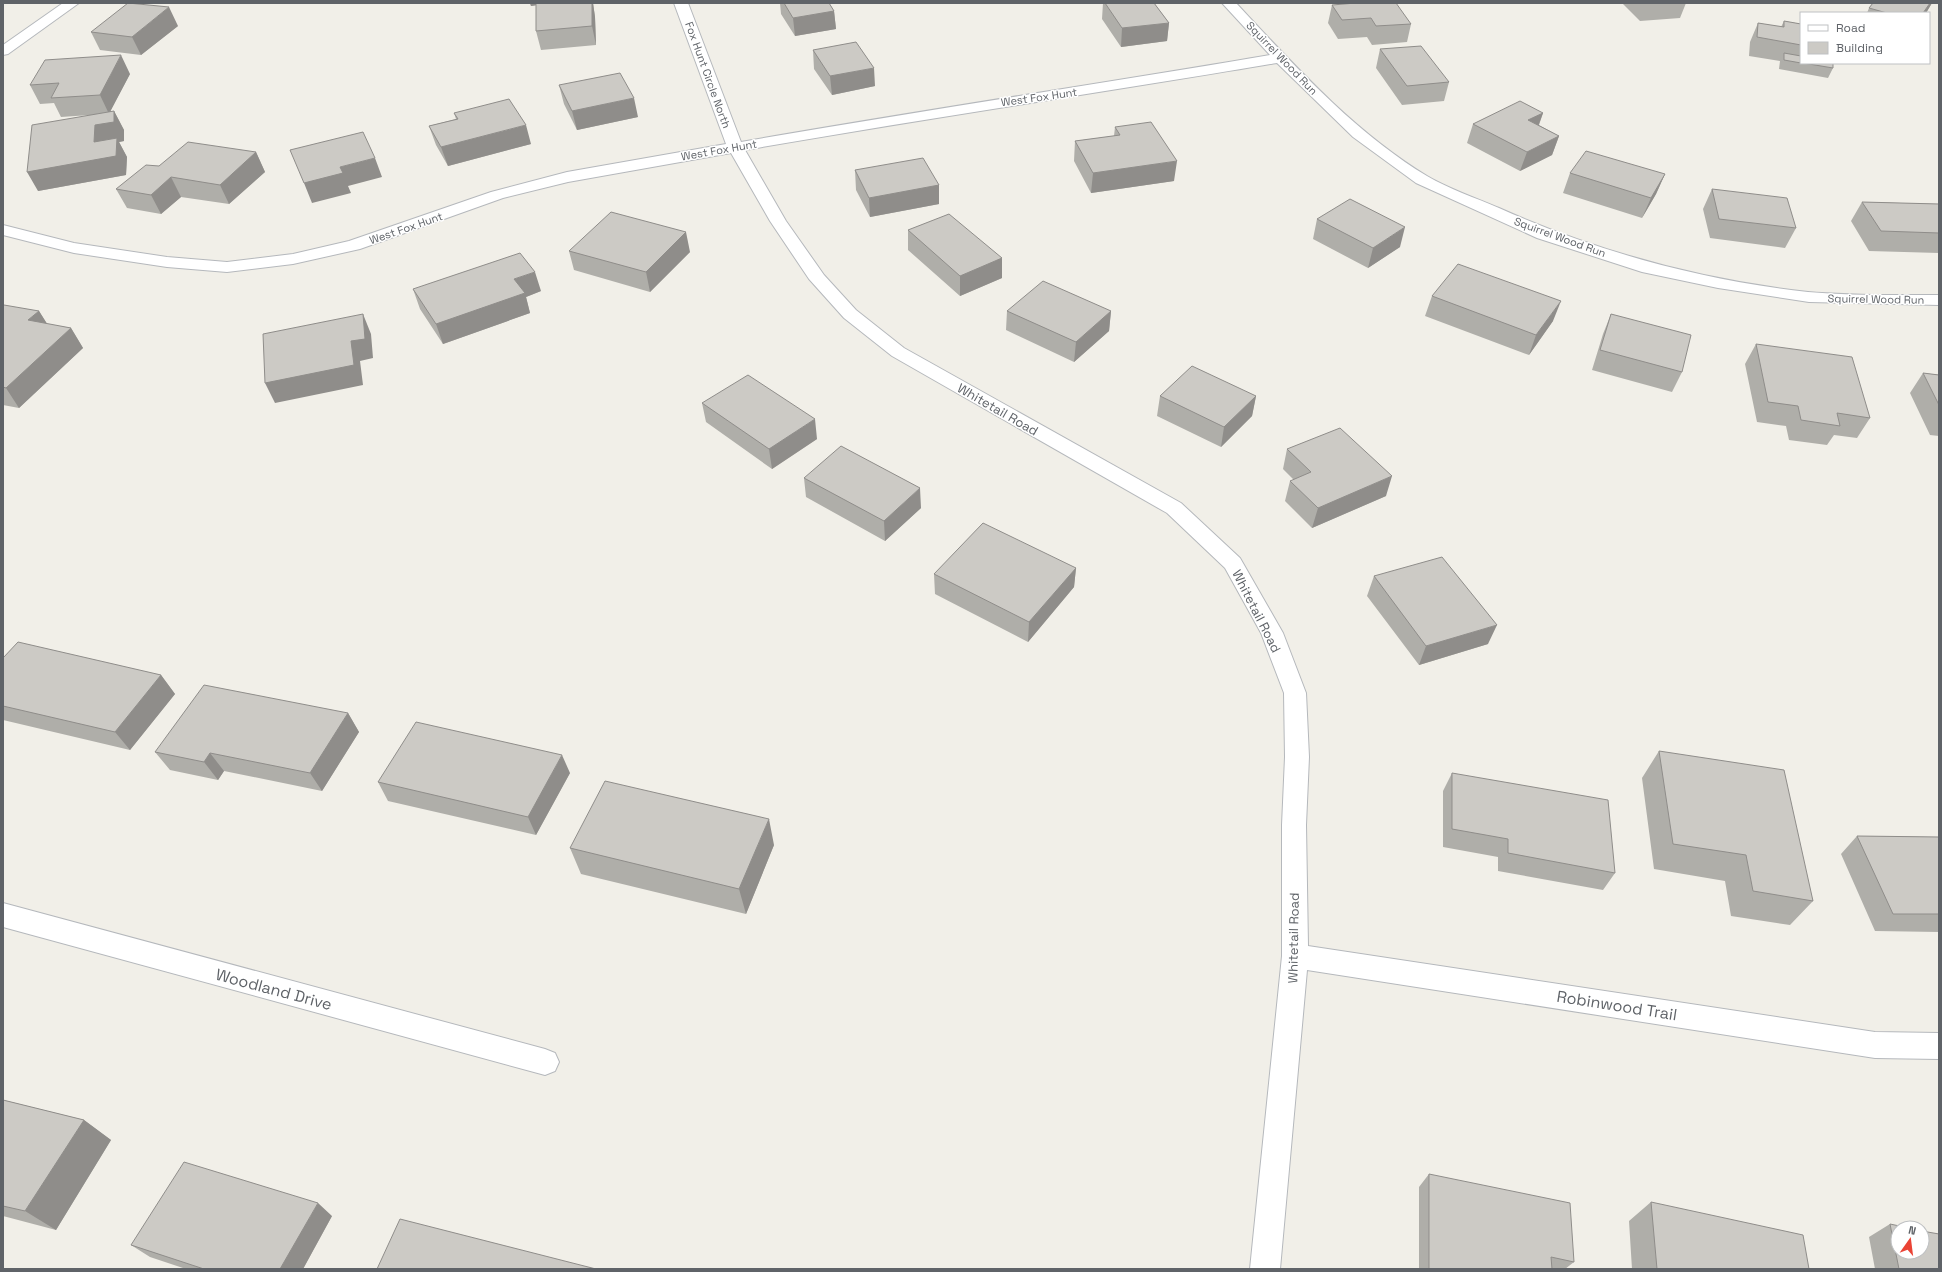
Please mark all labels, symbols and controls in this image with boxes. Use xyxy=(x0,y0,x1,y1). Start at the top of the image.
legend xyxy=(1800,12,1930,64)
street label: Squirrel Wood Run xyxy=(1243,18,1321,98)
street label: Fox Hunt Circle North xyxy=(682,20,734,130)
text: Road xyxy=(1836,20,1865,36)
text: Building xyxy=(1836,40,1883,56)
street label: West Fox Hunt xyxy=(1000,85,1078,109)
street label: West Fox Hunt xyxy=(680,136,758,164)
street label: West Fox Hunt xyxy=(367,209,445,247)
street label: Squirrel Wood Run xyxy=(1512,214,1608,260)
street label: Squirrel Wood Run xyxy=(1828,291,1924,307)
street label: Whitetail Road xyxy=(954,379,1041,439)
street label: Whitetail Road xyxy=(1228,567,1285,656)
street label: Whitetail Road xyxy=(1284,892,1303,984)
street label: Woodland Drive xyxy=(213,964,334,1015)
street label: Robinwood Trail xyxy=(1555,986,1679,1025)
north arrow xyxy=(1890,1220,1930,1260)
text: N xyxy=(1907,1223,1918,1238)

